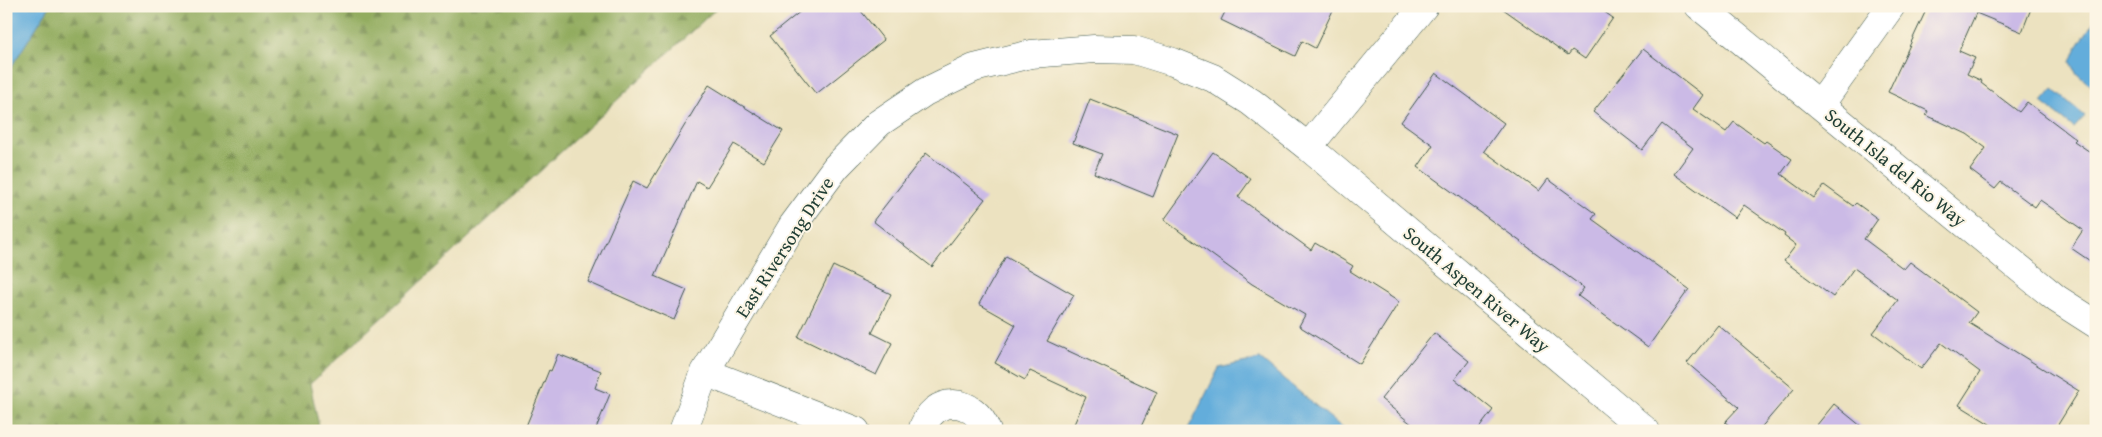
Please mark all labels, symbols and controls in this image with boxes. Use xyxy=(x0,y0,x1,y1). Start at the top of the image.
street label: South Isla del Rio Way xyxy=(1819,101,1973,233)
street label: East Riversong Drive xyxy=(728,171,840,323)
street label: South Aspen River Way xyxy=(1398,219,1557,359)

